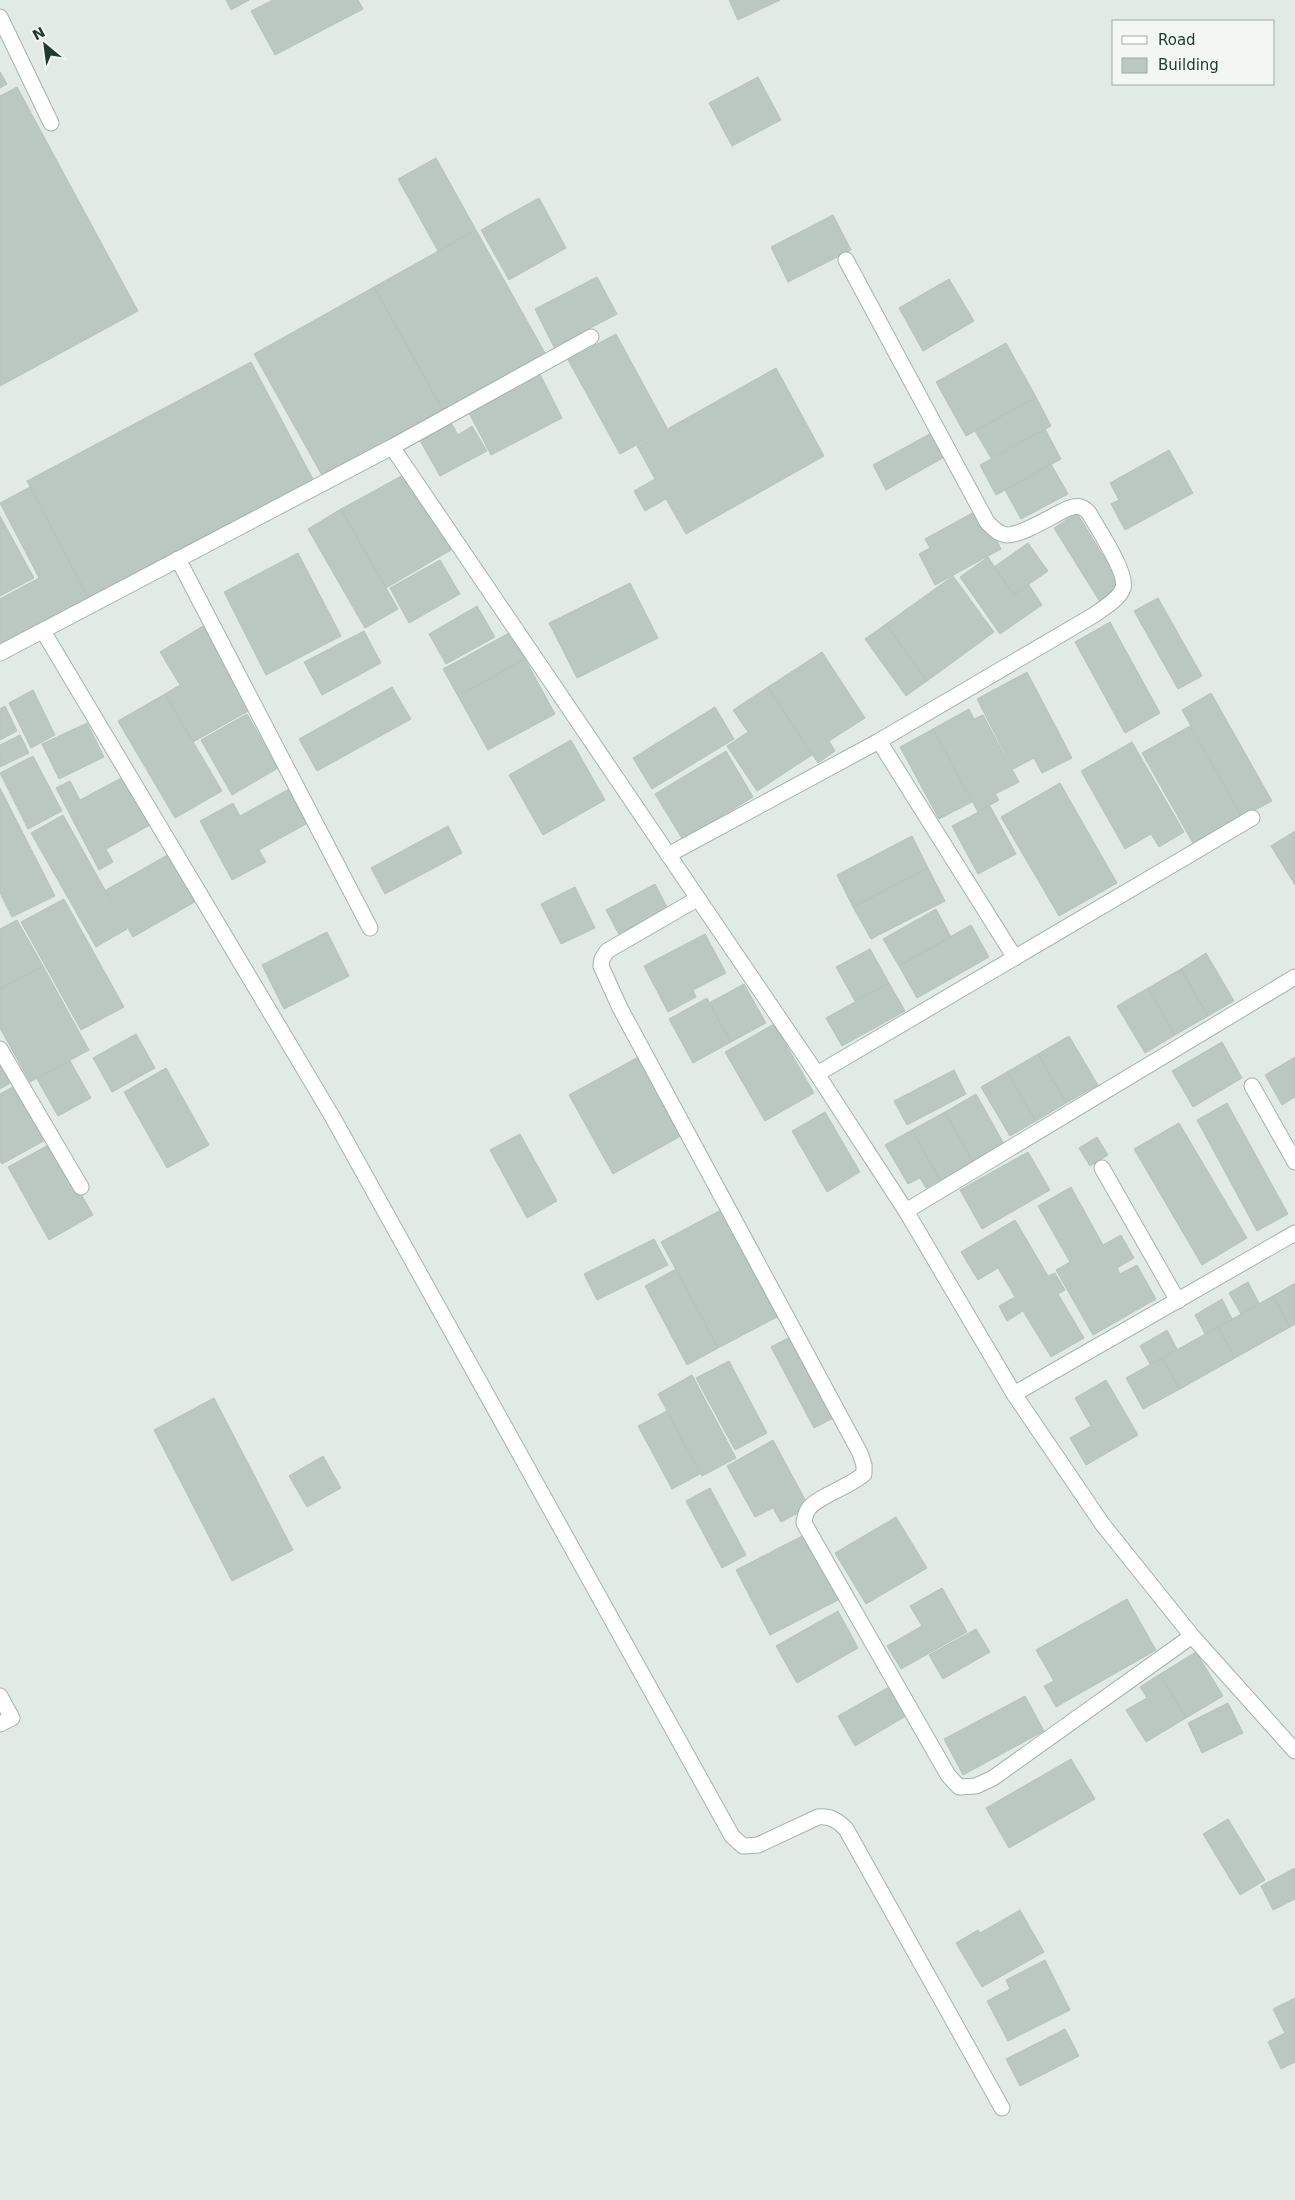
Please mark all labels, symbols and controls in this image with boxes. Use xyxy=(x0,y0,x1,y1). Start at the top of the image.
north arrow xyxy=(20,20,70,70)
legend xyxy=(1112,20,1275,85)
text: N xyxy=(30,24,48,43)
text: Road xyxy=(1158,31,1196,49)
text: Building xyxy=(1158,56,1219,74)

